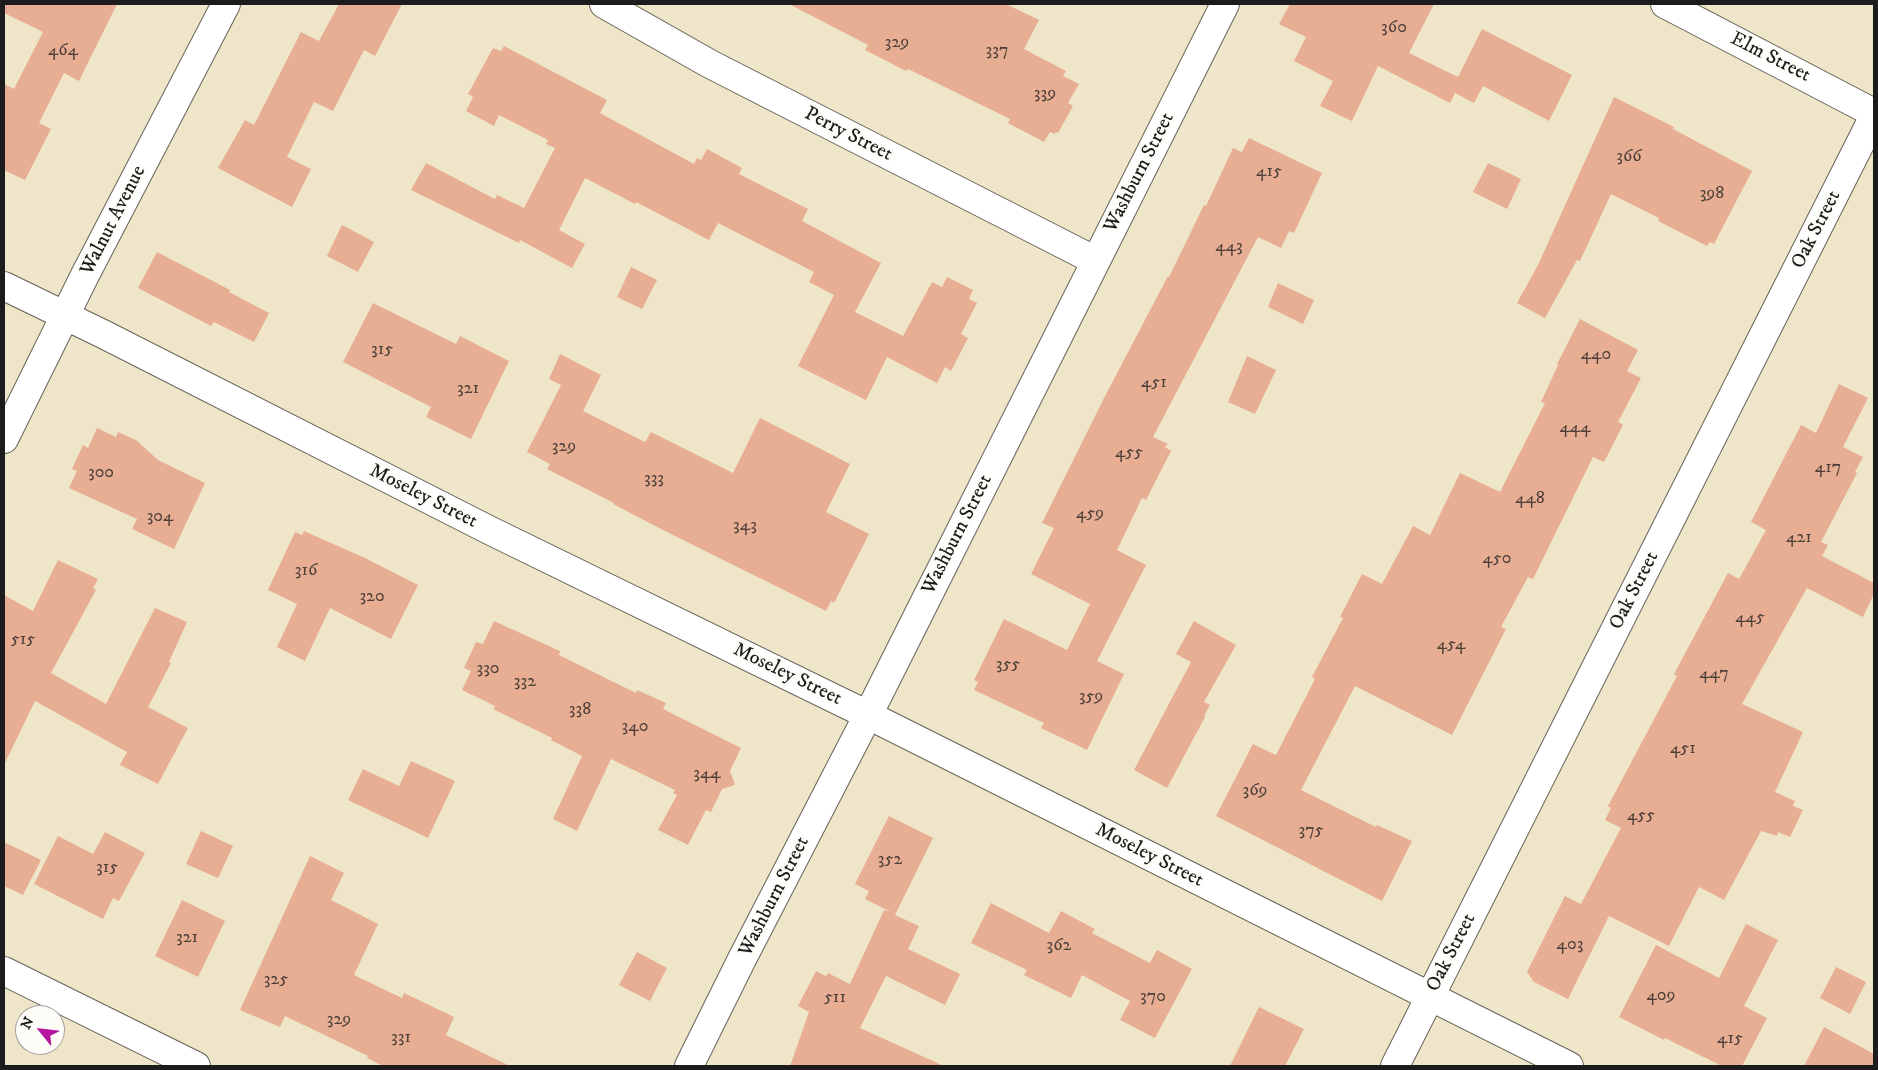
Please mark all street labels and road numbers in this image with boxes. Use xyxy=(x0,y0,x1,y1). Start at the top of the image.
street label: Elm Street xyxy=(1726,28,1814,88)
street label: Perry Street xyxy=(800,103,896,167)
street label: Washburn Street xyxy=(1100,109,1180,237)
street label: Walnut Avenue xyxy=(76,162,152,280)
street label: Oak Street xyxy=(1787,187,1847,273)
street label: Moseley Street xyxy=(365,460,481,534)
street label: Washburn Street xyxy=(918,471,998,599)
street label: Oak Street xyxy=(1605,548,1665,634)
street label: Moseley Street xyxy=(729,638,845,712)
street label: Moseley Street xyxy=(1091,819,1207,893)
street label: Washburn Street xyxy=(735,833,815,961)
street label: Oak Street xyxy=(1422,910,1482,996)

